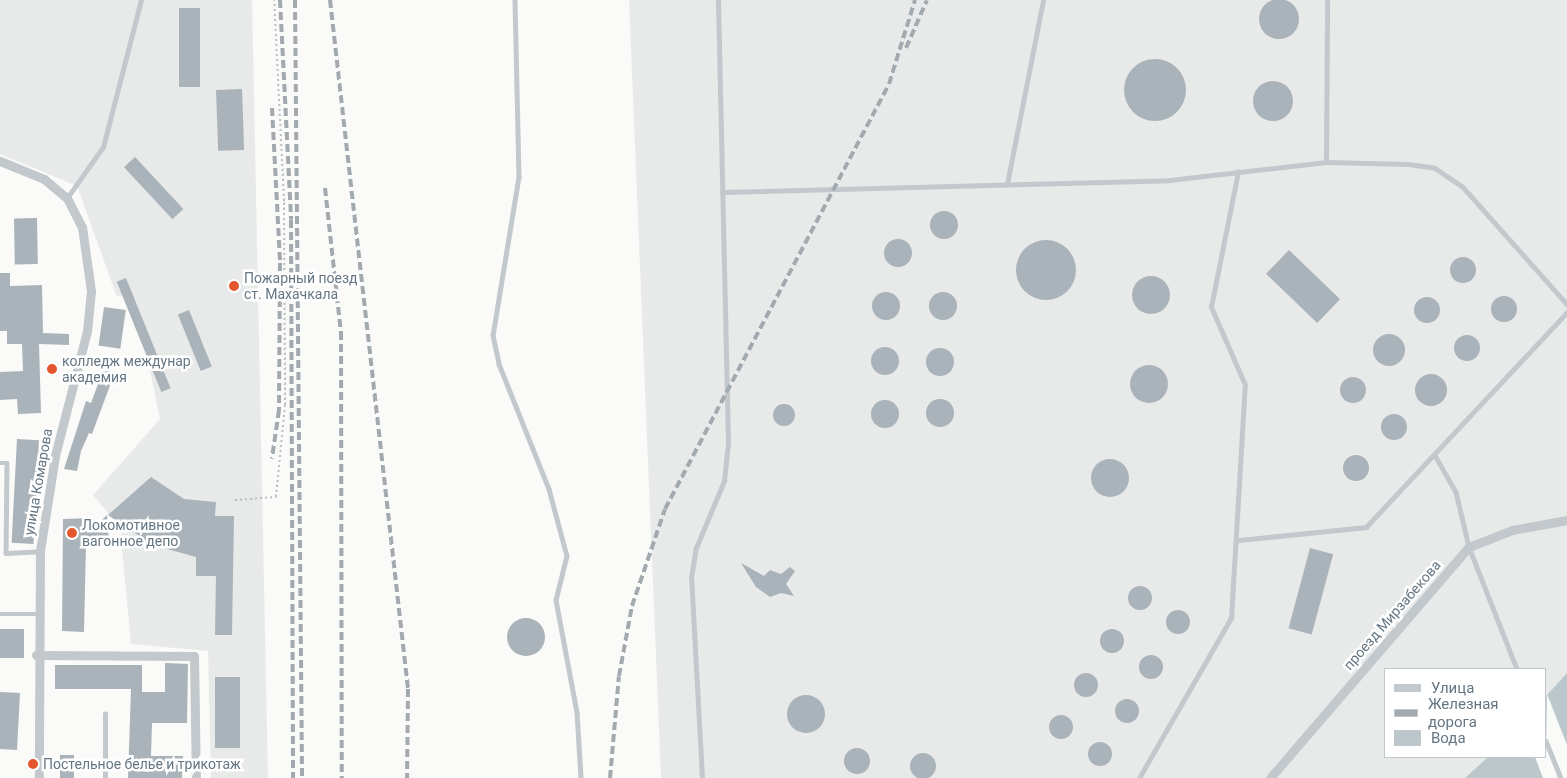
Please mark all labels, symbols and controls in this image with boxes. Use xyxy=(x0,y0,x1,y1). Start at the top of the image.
place label: Пожарный поезд ст. Махачкала xyxy=(244,270,358,302)
marker: Пожарный поезд ст. Махачкала xyxy=(228,280,240,292)
place label: колледж междунар академия xyxy=(62,353,191,386)
marker: колледж междунар академия xyxy=(46,363,58,375)
street label: улица Комарова xyxy=(20,427,56,537)
place label: Локомотивное вагонное депо xyxy=(82,517,180,550)
marker: Локомотивное вагонное депо xyxy=(66,527,78,539)
street label: проезд Мирзабекова xyxy=(1340,557,1444,673)
legend xyxy=(1384,668,1547,758)
text: Улица xyxy=(1431,679,1474,697)
text: Железная дорога xyxy=(1428,695,1499,731)
text: Вода xyxy=(1431,729,1466,747)
place label: Постельное белье и трикотаж xyxy=(43,756,241,772)
marker: Постельное белье и трикотаж xyxy=(27,758,39,770)

